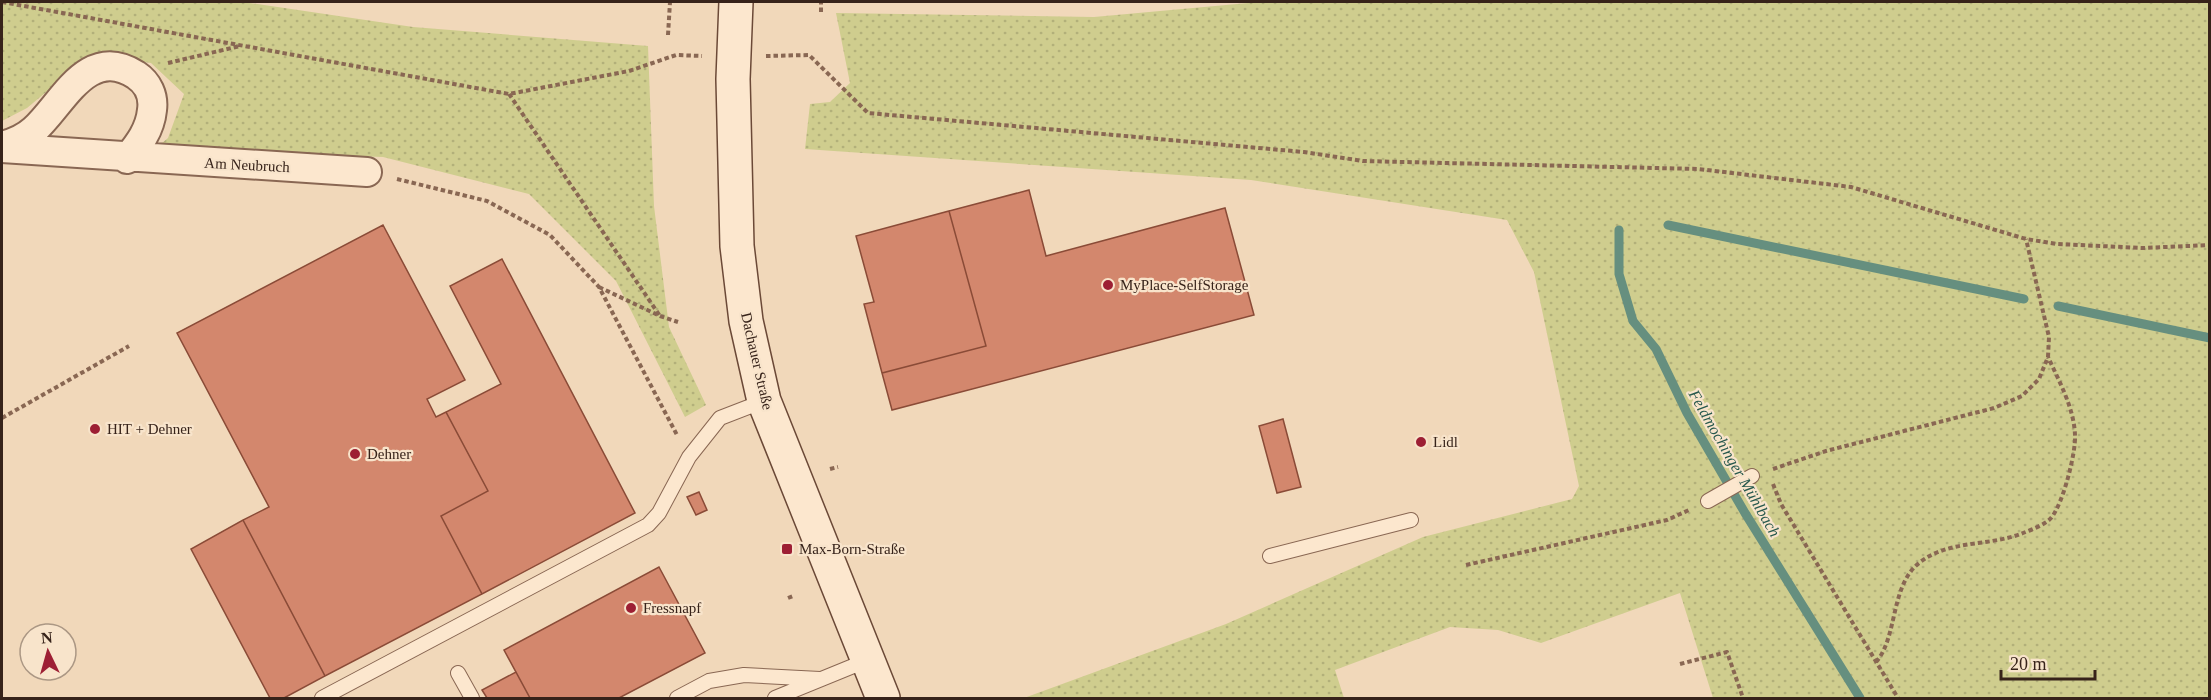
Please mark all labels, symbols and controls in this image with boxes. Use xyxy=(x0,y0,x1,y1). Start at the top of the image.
street label: Am Neubruch xyxy=(204,155,291,175)
place label: MyPlace-SelfStorage xyxy=(1120,277,1249,293)
marker: MyPlace-SelfStorage xyxy=(1101,278,1115,292)
street label: Dachauer Straße xyxy=(738,311,776,412)
water label: Feldmochinger Mühlbach xyxy=(1684,386,1784,540)
place label: HIT + Dehner xyxy=(107,421,192,437)
marker: HIT + Dehner xyxy=(88,422,102,436)
place label: Lidl xyxy=(1433,434,1458,450)
marker: Lidl xyxy=(1414,435,1428,449)
place label: Dehner xyxy=(367,446,411,462)
marker: Dehner xyxy=(348,447,362,461)
place label: Max-Born-Straße xyxy=(799,541,905,557)
marker: Max-Born-Straße xyxy=(780,542,794,556)
place label: Fressnapf xyxy=(643,600,701,616)
marker: Fressnapf xyxy=(624,601,638,615)
north arrow xyxy=(18,622,78,682)
text: N xyxy=(40,629,54,647)
scale bar xyxy=(2001,643,2096,681)
text: 20 m xyxy=(2010,654,2047,674)

